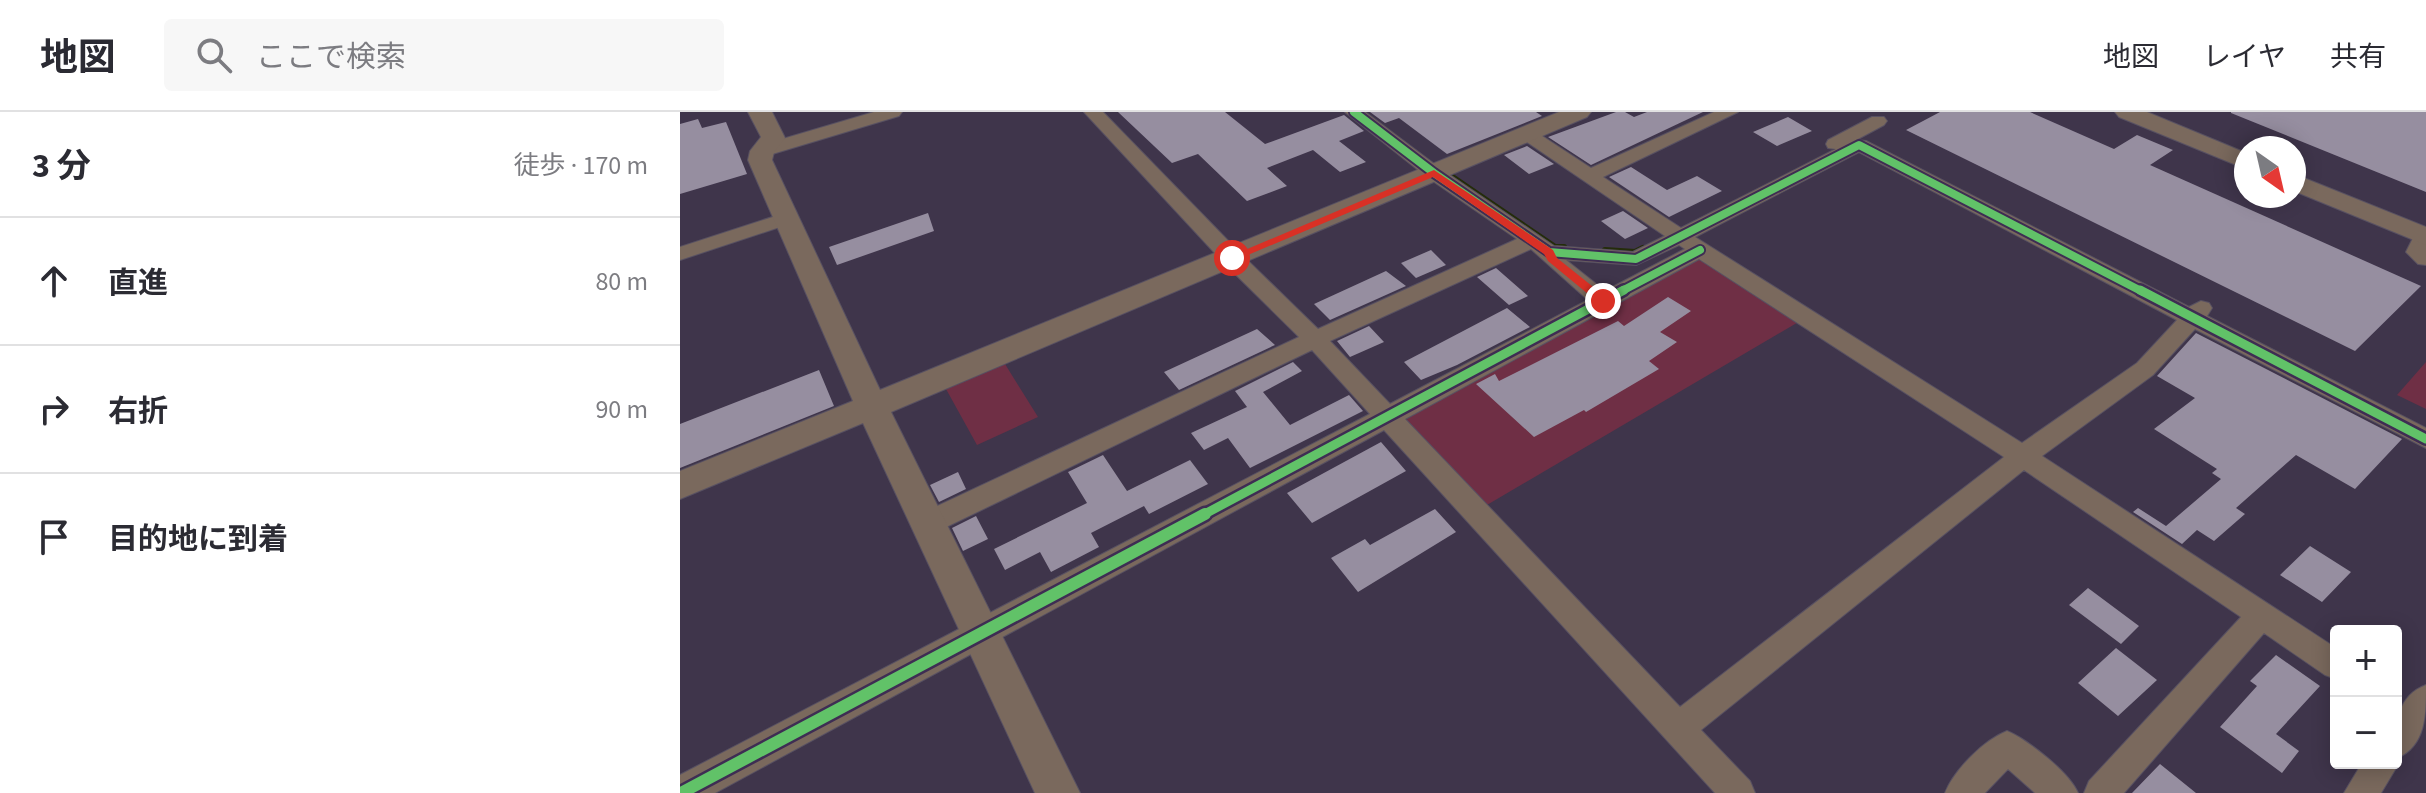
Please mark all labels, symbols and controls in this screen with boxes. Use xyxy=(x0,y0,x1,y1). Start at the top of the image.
search box xyxy=(164,19,724,91)
text: 地図 xyxy=(40,31,116,85)
icon: search xyxy=(192,33,236,77)
text: ここで検索 xyxy=(256,36,406,79)
text: 地図 xyxy=(2103,37,2159,77)
text: レイヤ xyxy=(2203,37,2286,77)
text: 共有 xyxy=(2330,37,2386,77)
north arrow xyxy=(2234,136,2306,208)
text: 3 分 xyxy=(32,142,91,191)
text: 徒歩 · 170 m xyxy=(514,147,648,184)
route start xyxy=(1214,240,1250,276)
icon: ahead xyxy=(32,259,76,303)
text: 直進 xyxy=(108,262,168,305)
text: 80 m xyxy=(595,263,648,300)
route end xyxy=(1585,283,1621,319)
icon: right xyxy=(32,387,76,431)
text: 右折 xyxy=(108,390,168,433)
text: 90 m xyxy=(595,391,648,428)
icon: arrive xyxy=(32,515,76,559)
text: 目的地に到着 xyxy=(108,518,288,561)
map controls xyxy=(2330,625,2402,769)
button: + xyxy=(2330,625,2402,697)
button: − xyxy=(2330,697,2402,769)

